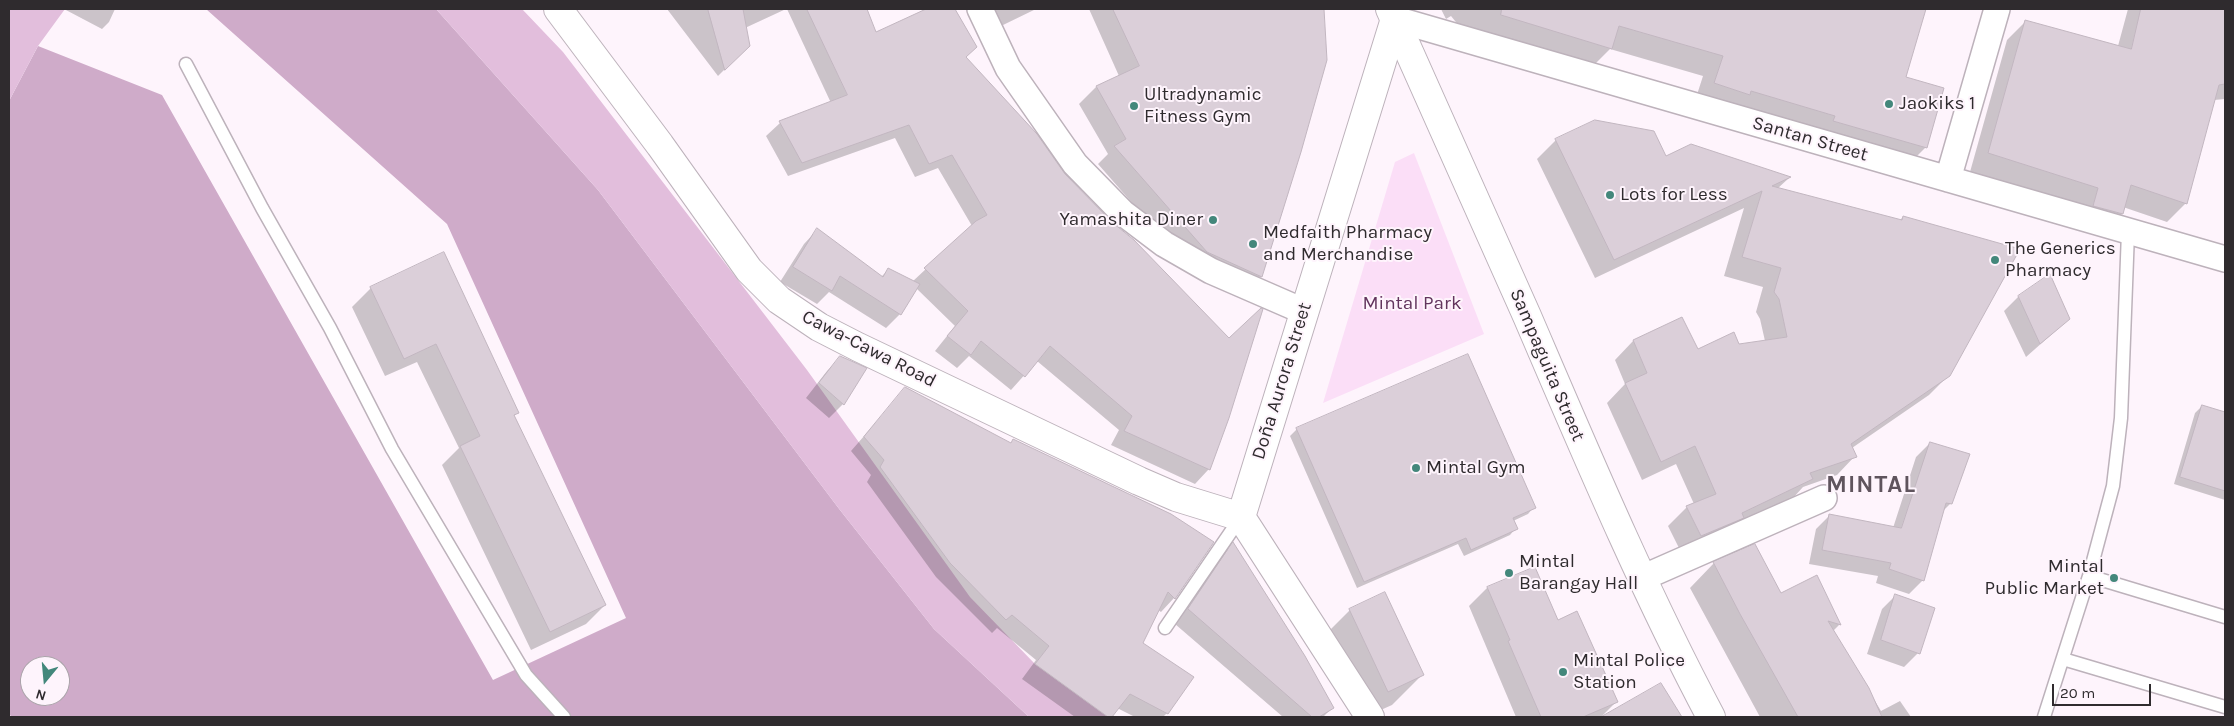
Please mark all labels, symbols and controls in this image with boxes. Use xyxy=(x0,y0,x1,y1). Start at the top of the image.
place label: Ultradynamic Fitness Gym xyxy=(1144,84,1261,128)
place label: Jaokiks 1 xyxy=(1899,93,1975,115)
marker: Jaokiks 1 xyxy=(1883,98,1895,110)
marker: Ultradynamic Fitness Gym xyxy=(1128,100,1140,112)
street label: Santan Street xyxy=(1750,112,1870,166)
place label: Lots for Less xyxy=(1620,184,1728,206)
marker: Lots for Less xyxy=(1604,189,1616,201)
place label: Yamashita Diner xyxy=(1060,209,1203,231)
marker: Yamashita Diner xyxy=(1207,214,1219,226)
place label: Medfaith Pharmacy and Merchandise xyxy=(1263,222,1432,266)
marker: Medfaith Pharmacy and Merchandise xyxy=(1247,238,1259,250)
place label: The Generics Pharmacy xyxy=(2005,238,2116,282)
marker: The Generics Pharmacy xyxy=(1989,254,2001,266)
street label: Sampaguita Street xyxy=(1505,285,1589,445)
park label: Mintal Park xyxy=(1362,293,1462,315)
street label: Doña Aurora Street xyxy=(1247,300,1317,462)
street label: Cawa-Cawa Road xyxy=(798,305,940,393)
place label: Mintal Gym xyxy=(1426,457,1526,479)
marker: Mintal Gym xyxy=(1410,462,1422,474)
district label: MINTAL xyxy=(1825,471,1917,499)
place label: Mintal Barangay Hall xyxy=(1519,551,1638,595)
place label: Mintal Public Market xyxy=(1984,556,2104,600)
marker: Mintal Barangay Hall xyxy=(1503,567,1515,579)
marker: Mintal Public Market xyxy=(2108,572,2120,584)
place label: Mintal Police Station xyxy=(1573,650,1685,694)
north arrow xyxy=(20,656,70,706)
marker: Mintal Police Station xyxy=(1557,666,1569,678)
scale bar xyxy=(2054,674,2153,706)
text: 20 m xyxy=(2060,684,2095,702)
text: N xyxy=(33,685,48,704)

